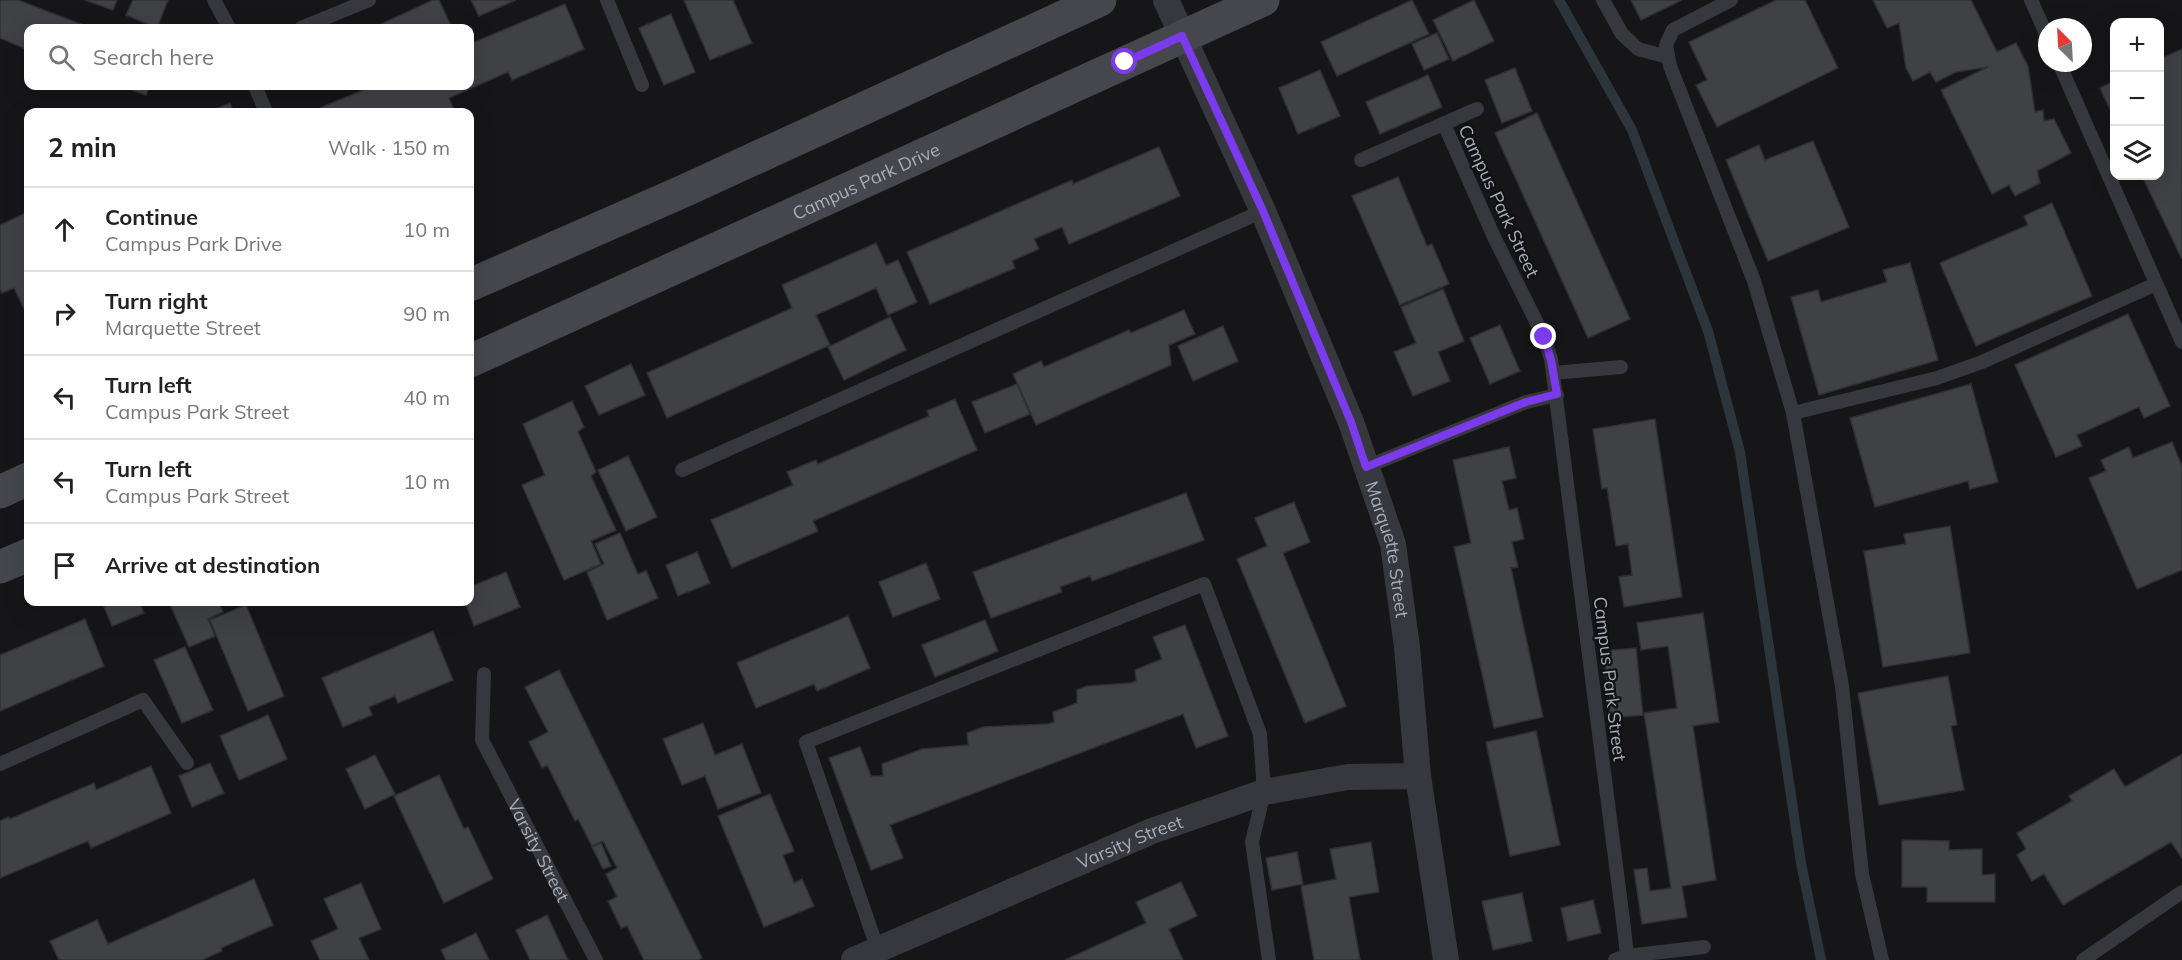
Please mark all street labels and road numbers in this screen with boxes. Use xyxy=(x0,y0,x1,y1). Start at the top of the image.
street label: Campus Park Street xyxy=(1454,121,1544,281)
street label: Campus Park Drive xyxy=(789,137,943,224)
street label: Marquette Street xyxy=(1361,478,1414,619)
street label: Campus Park Street xyxy=(1588,595,1632,763)
street label: Varsity Street xyxy=(503,795,575,905)
street label: Varsity Street xyxy=(1073,810,1186,874)

